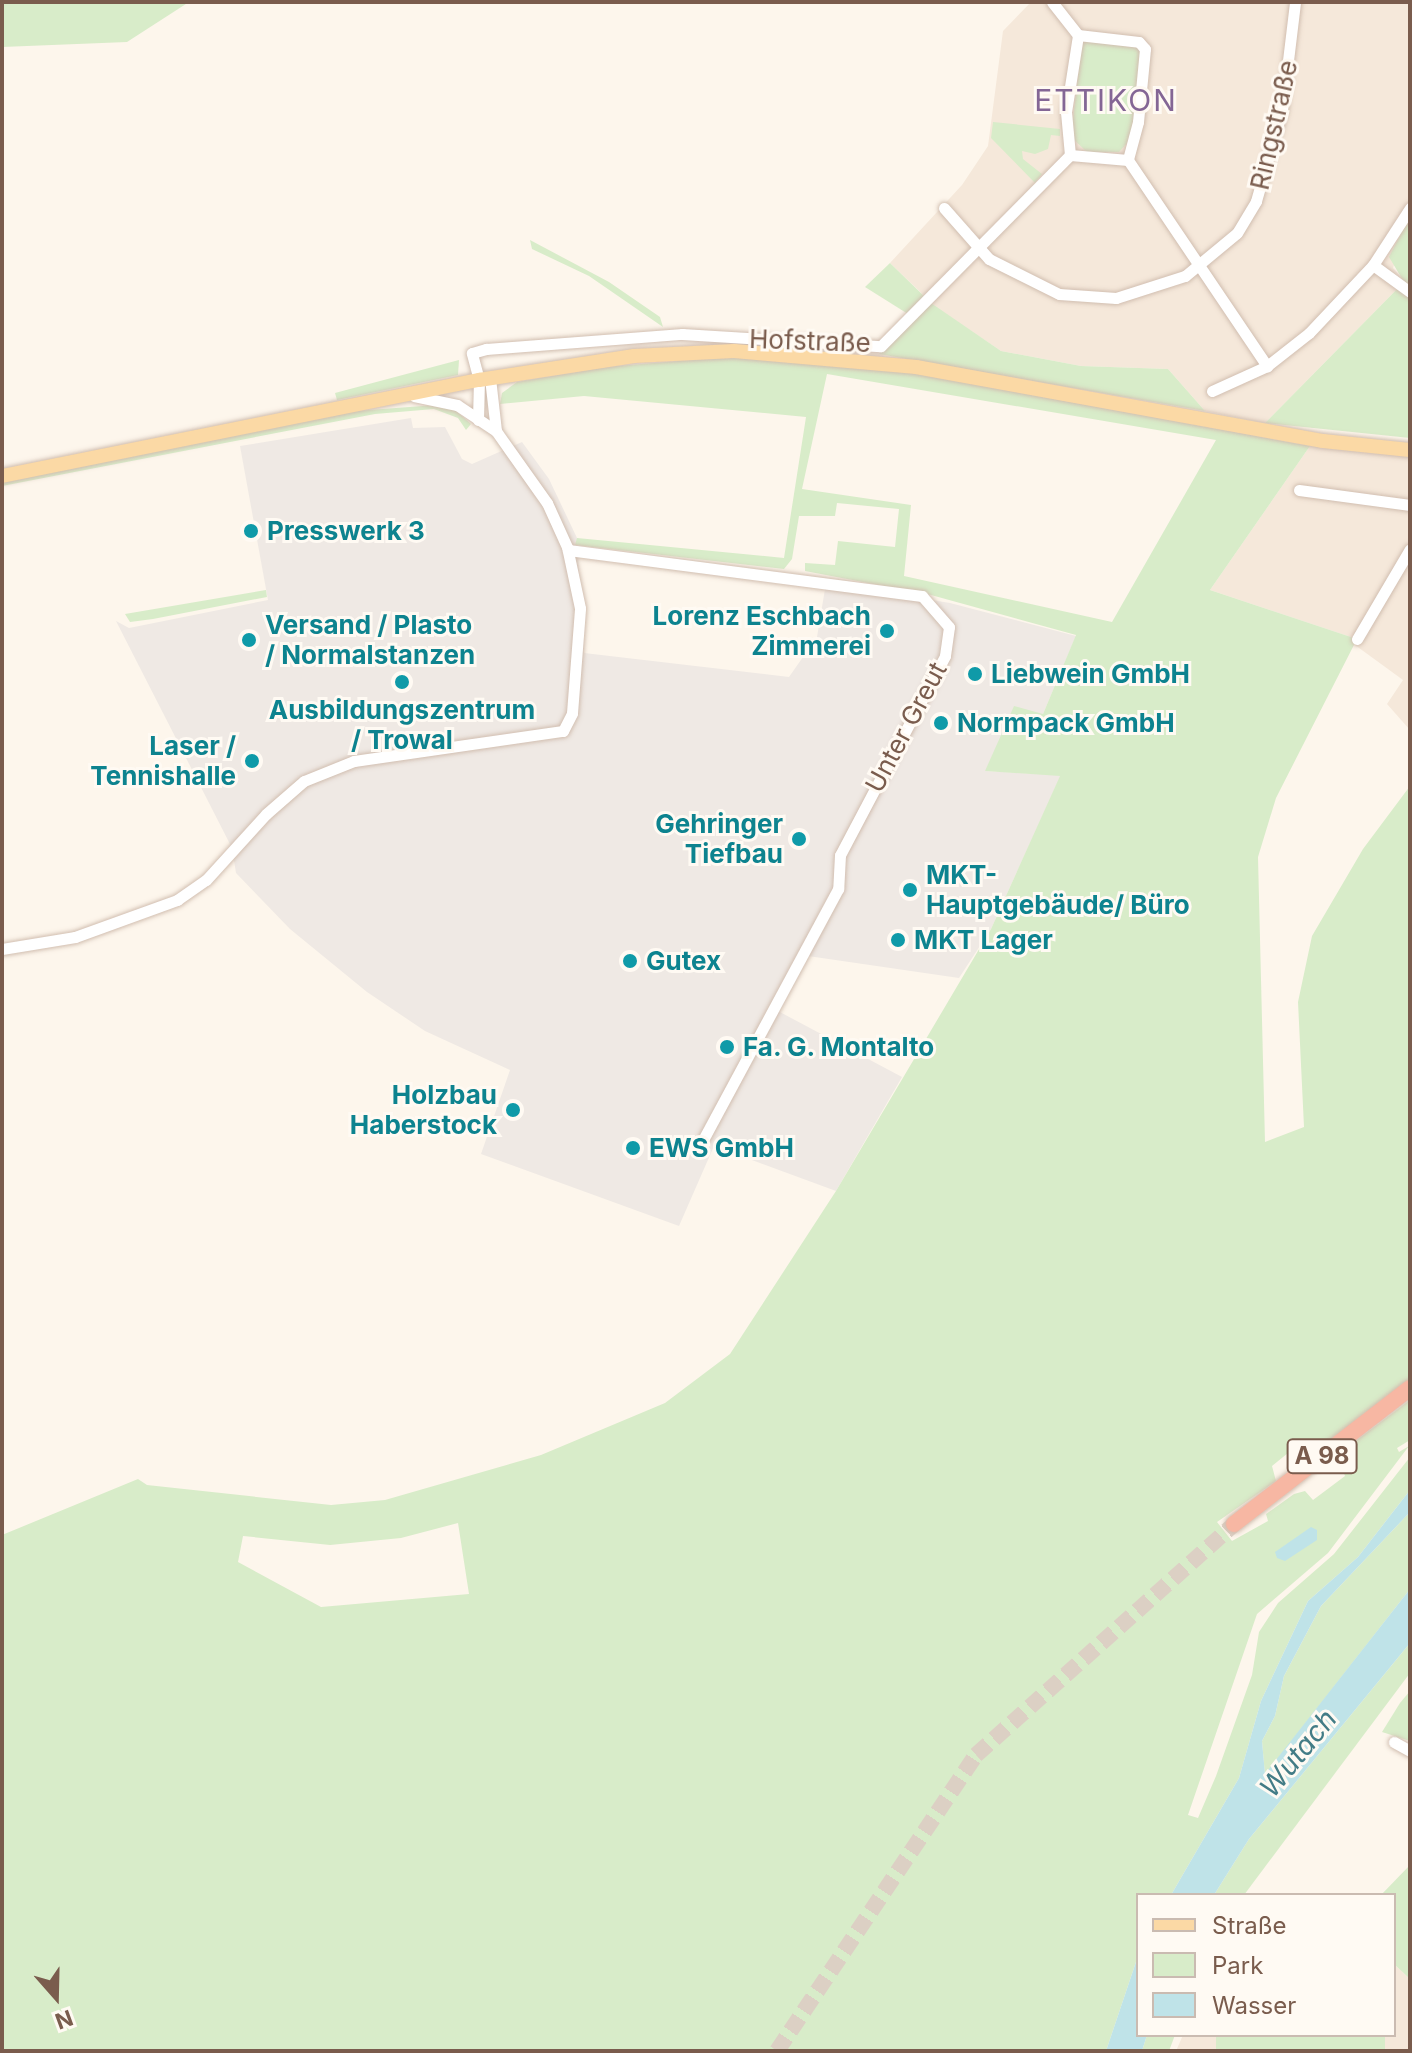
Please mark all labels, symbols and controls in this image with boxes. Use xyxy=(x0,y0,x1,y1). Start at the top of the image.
street label: Ringstraße xyxy=(1244,57,1304,193)
district label: ETTIKON xyxy=(1034,82,1178,118)
street label: Hofstraße xyxy=(749,323,871,359)
place label: Presswerk 3 xyxy=(267,515,425,547)
marker: Presswerk 3 xyxy=(242,522,260,540)
place label: Lorenz Eschbach Zimmerei xyxy=(653,600,871,662)
place label: Versand / Plasto / Normalstanzen xyxy=(265,609,475,670)
marker: Lorenz Eschbach Zimmerei xyxy=(878,622,896,640)
marker: Versand / Plasto / Normalstanzen xyxy=(240,631,258,649)
street label: Unter Greut xyxy=(859,657,953,797)
place label: Liebwein GmbH xyxy=(991,658,1190,690)
marker: Liebwein GmbH xyxy=(966,665,984,683)
marker: Ausbildungszentrum / Trowal xyxy=(393,673,411,691)
place label: Ausbildungszentrum / Trowal xyxy=(269,694,535,756)
place label: Normpack GmbH xyxy=(957,707,1175,739)
marker: Normpack GmbH xyxy=(932,714,950,732)
place label: Laser / Tennishalle xyxy=(90,730,236,792)
marker: Laser / Tennishalle xyxy=(243,752,261,770)
place label: Gehringer Tiefbau xyxy=(655,808,783,870)
marker: Gehringer Tiefbau xyxy=(790,830,808,848)
place label: MKT- Hauptgebäude/ Büro xyxy=(926,859,1190,920)
marker: MKT- Hauptgebäude/ Büro xyxy=(901,881,919,899)
place label: MKT Lager xyxy=(914,924,1053,956)
marker: MKT Lager xyxy=(889,931,907,949)
place label: Gutex xyxy=(646,945,721,977)
marker: Gutex xyxy=(621,952,639,970)
place label: Fa. G. Montalto xyxy=(743,1031,936,1063)
marker: Fa. G. Montalto xyxy=(718,1038,736,1056)
place label: Holzbau Haberstock xyxy=(350,1079,497,1140)
marker: Holzbau Haberstock xyxy=(504,1101,522,1119)
place label: EWS GmbH xyxy=(649,1132,794,1164)
marker: EWS GmbH xyxy=(624,1139,642,1157)
road number: A 98 xyxy=(1286,1436,1358,1476)
water label: Wutach xyxy=(1253,1702,1343,1804)
legend xyxy=(1136,1893,1396,2037)
text: Straße xyxy=(1212,1911,1287,1940)
text: Park xyxy=(1212,1951,1263,1980)
north arrow xyxy=(16,1957,96,2037)
text: Wasser xyxy=(1212,1991,1296,2020)
text: N xyxy=(52,2004,77,2035)

